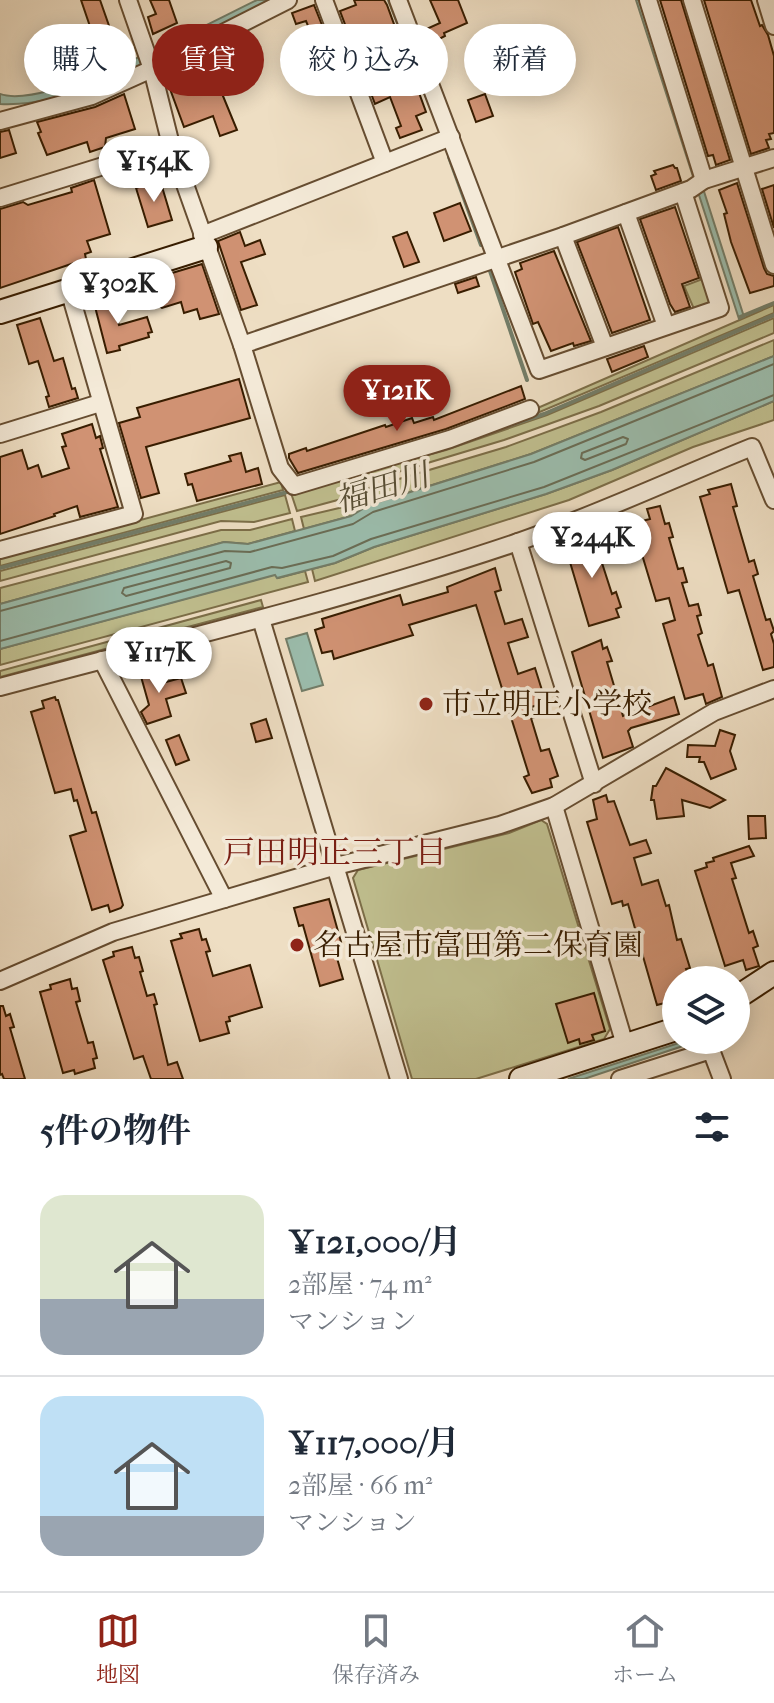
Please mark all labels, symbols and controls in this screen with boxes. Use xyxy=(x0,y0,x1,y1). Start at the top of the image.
chip: 購入 xyxy=(24,24,136,96)
chip: 賃貸 xyxy=(152,24,264,96)
chip: 絞り込み xyxy=(280,24,448,96)
chip: 新着 xyxy=(464,24,576,96)
pin: ¥154K xyxy=(98,136,210,204)
text: ¥154K xyxy=(117,146,191,177)
pin: ¥302K xyxy=(62,258,174,326)
text: ¥302K xyxy=(79,268,157,299)
pin: ¥121K xyxy=(341,365,453,433)
text: ¥121K xyxy=(361,375,433,406)
water label: 福田川 xyxy=(331,455,436,520)
pin: ¥244K xyxy=(536,512,648,580)
text: ¥244K xyxy=(550,522,634,553)
pin: ¥117K xyxy=(103,627,215,695)
text: ¥117K xyxy=(124,637,194,668)
place label: 市立明正小学校 xyxy=(442,687,652,722)
marker: 市立明正小学校 xyxy=(417,695,435,713)
district label: 戸田明正三丁目 xyxy=(223,834,447,871)
place label: 名古屋市富田第二保育園 xyxy=(313,928,643,963)
marker: 名古屋市富田第二保育園 xyxy=(288,936,306,954)
map controls xyxy=(662,966,750,1054)
button: layers xyxy=(662,966,750,1054)
icon: filters xyxy=(690,1105,734,1149)
text: 5件の物件 xyxy=(40,1111,191,1151)
text: ¥121,000/月 xyxy=(288,1222,462,1262)
icon: home xyxy=(104,1227,200,1323)
text: 2部屋 · 74 m² xyxy=(288,1269,431,1300)
text: マンション xyxy=(288,1306,417,1337)
text: ¥117,000/月 xyxy=(288,1423,460,1463)
icon: home xyxy=(104,1428,200,1524)
text: 2部屋 · 66 m² xyxy=(288,1470,432,1501)
text: マンション xyxy=(288,1507,417,1538)
tab: 地図 xyxy=(96,1609,140,1688)
tab: 保存済み xyxy=(332,1609,420,1688)
tab: ホーム xyxy=(612,1609,678,1688)

